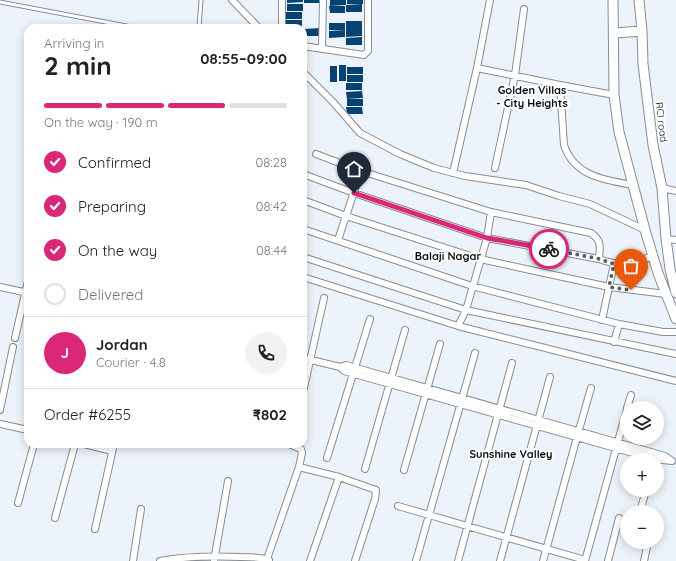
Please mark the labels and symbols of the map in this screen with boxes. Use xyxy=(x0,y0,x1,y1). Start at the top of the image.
district label: Golden Villas - City Heights xyxy=(496,83,568,110)
street label: RCI road xyxy=(653,101,670,143)
pin xyxy=(337,152,371,193)
courier xyxy=(529,229,569,269)
district label: Balaji Nagar xyxy=(415,249,481,263)
pin xyxy=(614,249,648,290)
district label: Sunshine Valley xyxy=(470,447,553,461)

